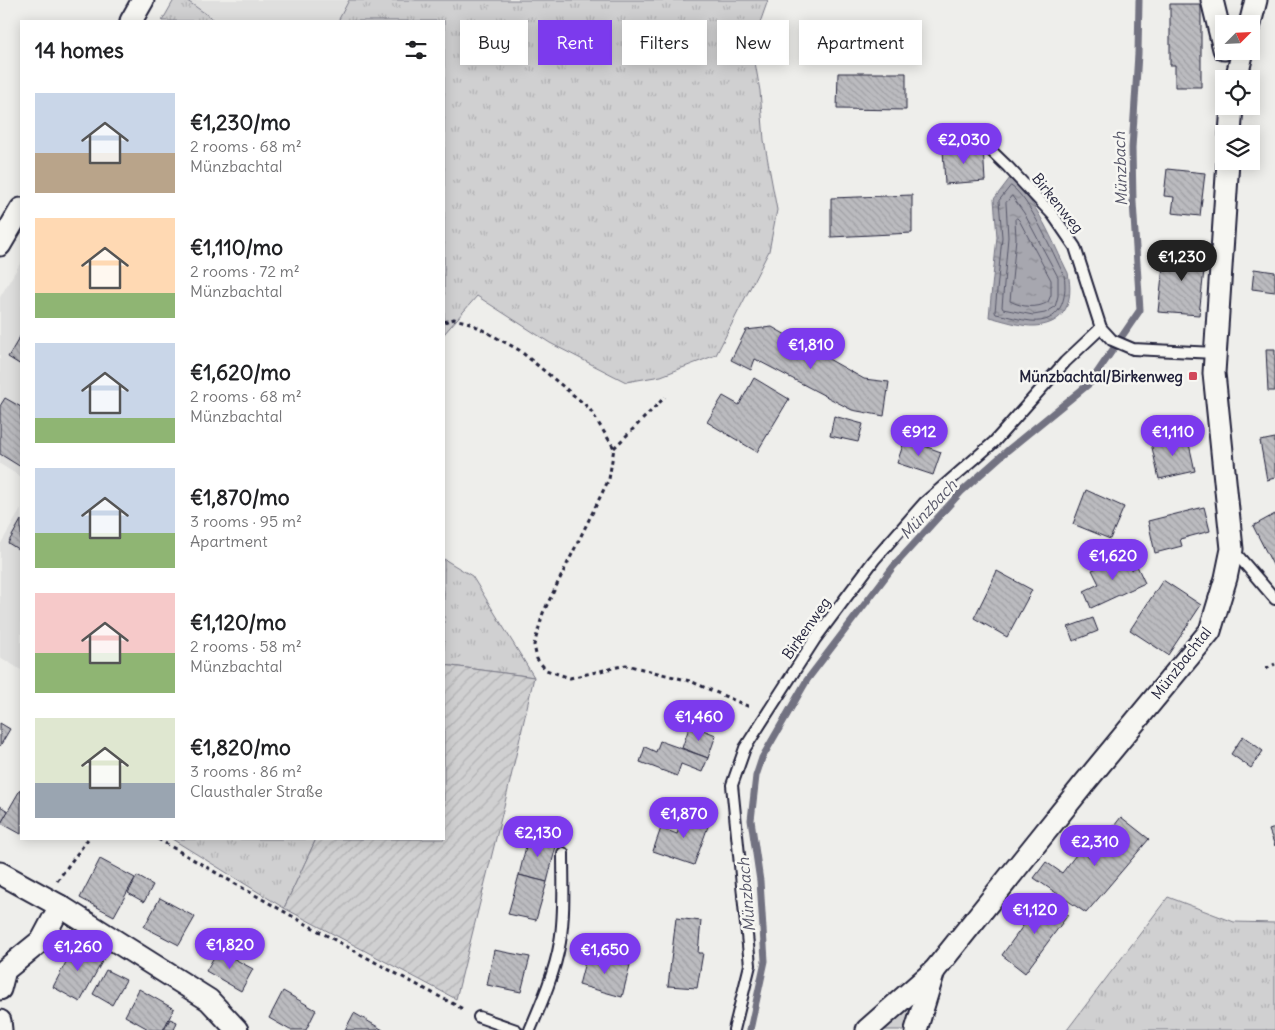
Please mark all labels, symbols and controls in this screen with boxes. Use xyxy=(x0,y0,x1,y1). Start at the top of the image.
north arrow xyxy=(1215,15,1260,60)
map controls xyxy=(1215,15,1260,170)
chip: Buy xyxy=(460,20,528,65)
chip: Rent xyxy=(538,20,612,65)
chip: Filters xyxy=(622,20,707,65)
chip: New xyxy=(717,20,789,65)
chip: Apartment xyxy=(799,20,922,65)
icon: filters xyxy=(402,36,430,64)
text: 14 homes xyxy=(35,37,124,64)
button: locate xyxy=(1215,70,1260,115)
text: €1,230/mo xyxy=(190,109,291,136)
icon: home xyxy=(75,113,135,173)
pin: €2,030 xyxy=(923,122,1005,165)
button: layers xyxy=(1215,125,1260,170)
text: €2,030 xyxy=(938,129,990,149)
water label: Münzbach xyxy=(1109,131,1131,207)
text: 2 rooms · 68 m² xyxy=(190,136,302,156)
text: Münzbachtal xyxy=(190,156,282,176)
street label: Birkenweg xyxy=(1028,169,1088,237)
text: €1,110/mo xyxy=(190,234,283,261)
icon: home xyxy=(75,238,135,298)
pin: €1,230 xyxy=(1141,240,1223,282)
text: €1,230 xyxy=(1158,246,1206,266)
text: 2 rooms · 72 m² xyxy=(190,261,300,281)
text: Münzbachtal xyxy=(190,281,282,301)
pin: €1,810 xyxy=(770,328,852,370)
text: €1,810 xyxy=(788,334,834,354)
text: €1,620/mo xyxy=(190,359,291,386)
icon: home xyxy=(75,363,135,423)
place label: Münzbachtal/Birkenweg xyxy=(1019,367,1183,387)
marker: Münzbachtal/Birkenweg xyxy=(1187,370,1199,382)
text: 2 rooms · 68 m² xyxy=(190,386,302,406)
text: Münzbachtal xyxy=(190,406,282,426)
pin: €912 xyxy=(889,414,949,457)
pin: €1,110 xyxy=(1132,414,1214,457)
text: €912 xyxy=(902,421,936,441)
text: €1,110 xyxy=(1152,421,1194,441)
water label: Münzbach xyxy=(895,474,961,543)
text: €1,870/mo xyxy=(190,484,290,511)
icon: home xyxy=(75,488,135,548)
text: 3 rooms · 95 m² xyxy=(190,511,302,531)
text: Apartment xyxy=(190,531,268,551)
pin: €1,620 xyxy=(1072,538,1154,581)
text: €1,620 xyxy=(1089,545,1137,565)
street label: Birkenweg xyxy=(778,593,834,663)
text: €1,120/mo xyxy=(190,609,286,636)
icon: home xyxy=(75,613,135,673)
street label: Münzbachtal xyxy=(1147,623,1215,703)
text: 2 rooms · 58 m² xyxy=(190,636,302,656)
text: Münzbachtal xyxy=(190,656,282,676)
pin: €1,460 xyxy=(658,700,740,742)
text: €1,460 xyxy=(675,706,723,726)
text: €1,820/mo xyxy=(190,734,291,761)
icon: home xyxy=(75,738,135,798)
text: 3 rooms · 86 m² xyxy=(190,761,302,781)
text: Clausthaler Straße xyxy=(190,781,323,801)
pin: €1,870 xyxy=(643,796,725,839)
text: €1,870 xyxy=(660,803,708,823)
pin: €2,130 xyxy=(497,816,579,858)
text: €2,130 xyxy=(514,822,562,842)
pin: €2,310 xyxy=(1054,824,1136,867)
text: €2,310 xyxy=(1071,831,1119,851)
water label: Münzbach xyxy=(733,856,759,933)
pin: €1,120 xyxy=(994,892,1076,935)
text: €1,120 xyxy=(1013,899,1057,919)
pin: €1,820 xyxy=(189,928,271,970)
pin: €1,260 xyxy=(37,930,119,972)
pin: €1,650 xyxy=(564,932,646,975)
text: €1,820 xyxy=(206,934,254,954)
text: €1,260 xyxy=(54,936,102,956)
text: €1,650 xyxy=(581,939,629,959)

